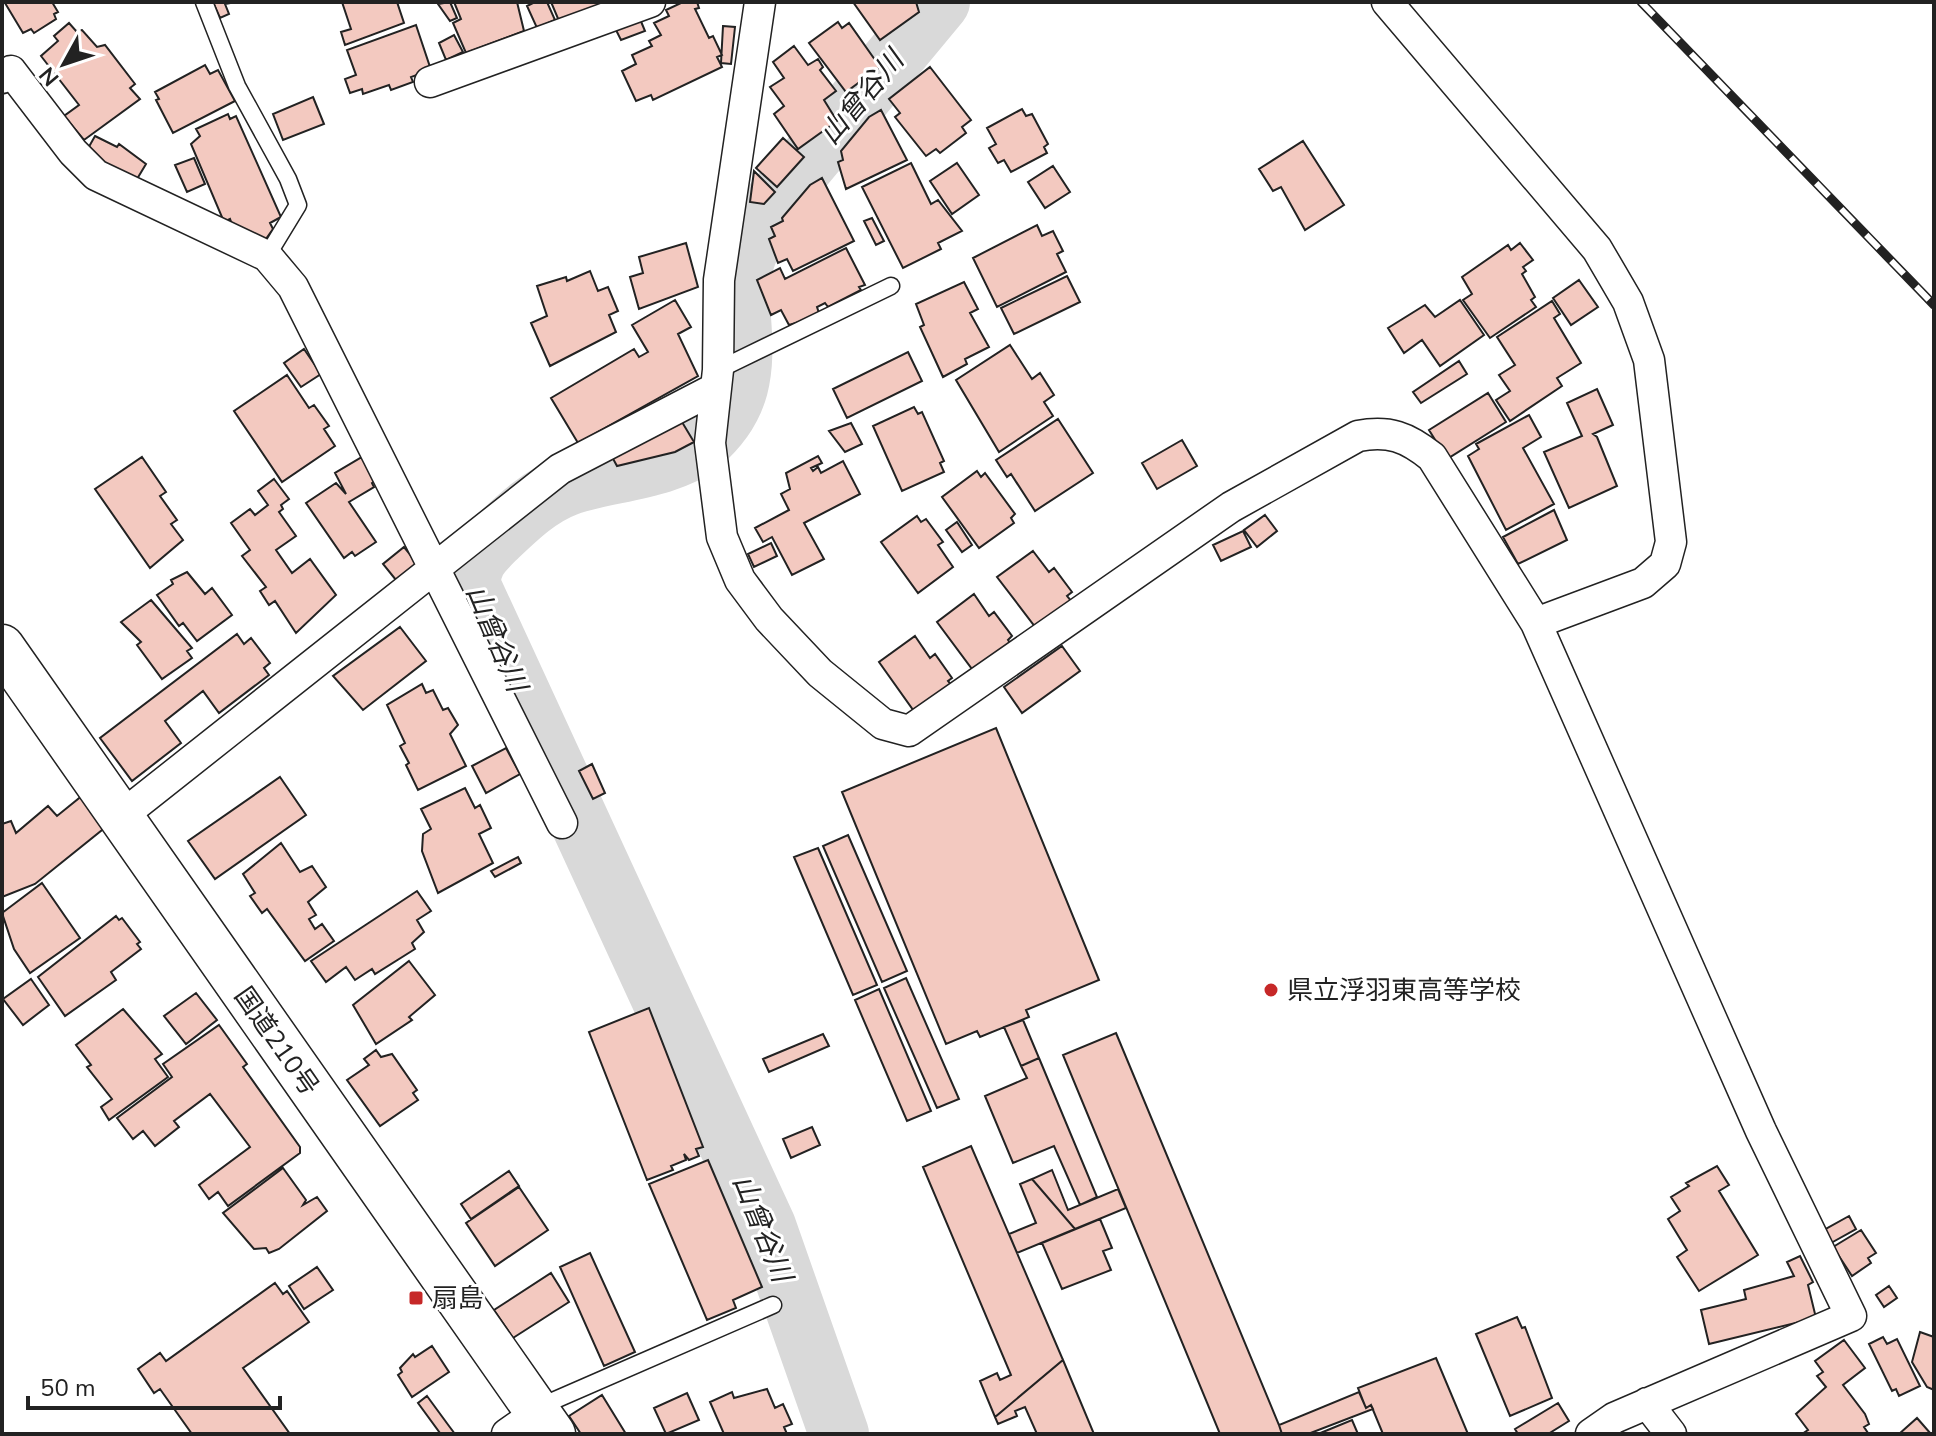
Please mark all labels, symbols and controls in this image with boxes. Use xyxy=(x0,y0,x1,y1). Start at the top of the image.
north arrow xyxy=(24,24,104,104)
water label: 山曾谷川 xyxy=(811,40,914,153)
text: N xyxy=(33,60,66,92)
water label: 山曾谷川 xyxy=(457,579,537,700)
place label: 県立浮羽東高等学校 xyxy=(1287,973,1521,1008)
street label: 国道210号 xyxy=(226,980,327,1102)
marker: 県立浮羽東高等学校 xyxy=(1262,981,1280,999)
water label: 山曾谷川 xyxy=(723,1169,802,1290)
place label: 扇島 xyxy=(432,1281,484,1316)
marker: 扇島 xyxy=(407,1289,425,1307)
scale bar xyxy=(28,1360,280,1410)
text: 50 m xyxy=(40,1372,96,1404)

